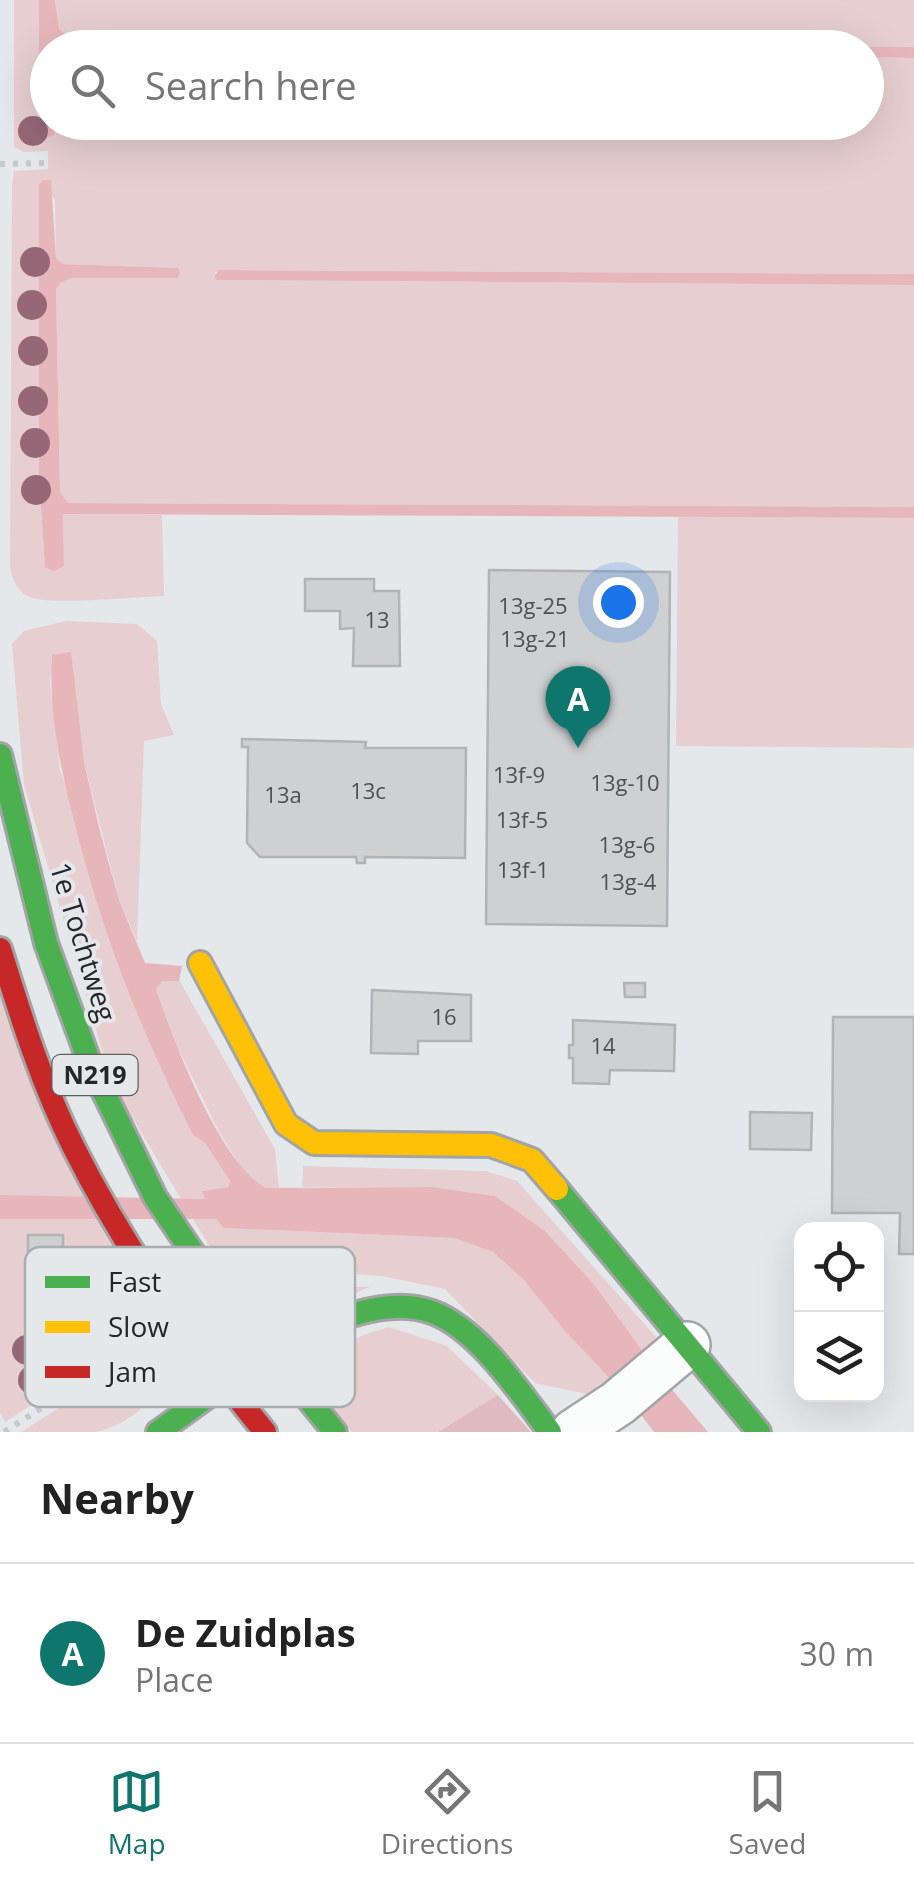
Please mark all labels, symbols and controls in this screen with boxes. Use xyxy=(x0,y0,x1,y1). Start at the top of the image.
search box xyxy=(30,30,884,140)
icon: search xyxy=(65,58,120,113)
text: Search here xyxy=(145,59,357,111)
your location xyxy=(593,577,644,628)
house number: 13g-25 xyxy=(498,590,568,620)
house number: 13 xyxy=(364,604,390,634)
house number: 13g-21 xyxy=(500,623,570,653)
pin: A xyxy=(546,666,610,748)
house number: 13f-9 xyxy=(493,759,545,789)
house number: 13g-10 xyxy=(590,767,660,797)
house number: 13c xyxy=(350,775,386,805)
house number: 13a xyxy=(264,779,302,809)
house number: 13f-5 xyxy=(496,804,548,834)
house number: 13g-6 xyxy=(599,829,655,859)
house number: 13f-1 xyxy=(497,854,549,884)
street label: 1e Tochtweg xyxy=(42,858,126,1026)
house number: 13g-4 xyxy=(600,866,657,896)
house number: 16 xyxy=(431,1001,457,1031)
house number: 14 xyxy=(590,1030,616,1060)
road number: N219 xyxy=(52,1055,138,1095)
map controls xyxy=(794,1222,884,1402)
button: locate xyxy=(794,1222,884,1312)
legend xyxy=(25,1247,355,1407)
text: Fast xyxy=(108,1262,161,1300)
text: Slow xyxy=(108,1307,169,1345)
button: layers xyxy=(794,1312,884,1402)
text: Jam xyxy=(105,1352,157,1390)
text: Nearby xyxy=(40,1469,194,1526)
text: De Zuidplas xyxy=(135,1606,356,1658)
text: A xyxy=(61,1632,84,1675)
text: 30 m xyxy=(799,1632,874,1675)
text: Place xyxy=(135,1658,213,1701)
tab: Map xyxy=(108,1764,166,1862)
tab: Directions xyxy=(381,1764,513,1862)
tab: Saved xyxy=(729,1764,806,1862)

